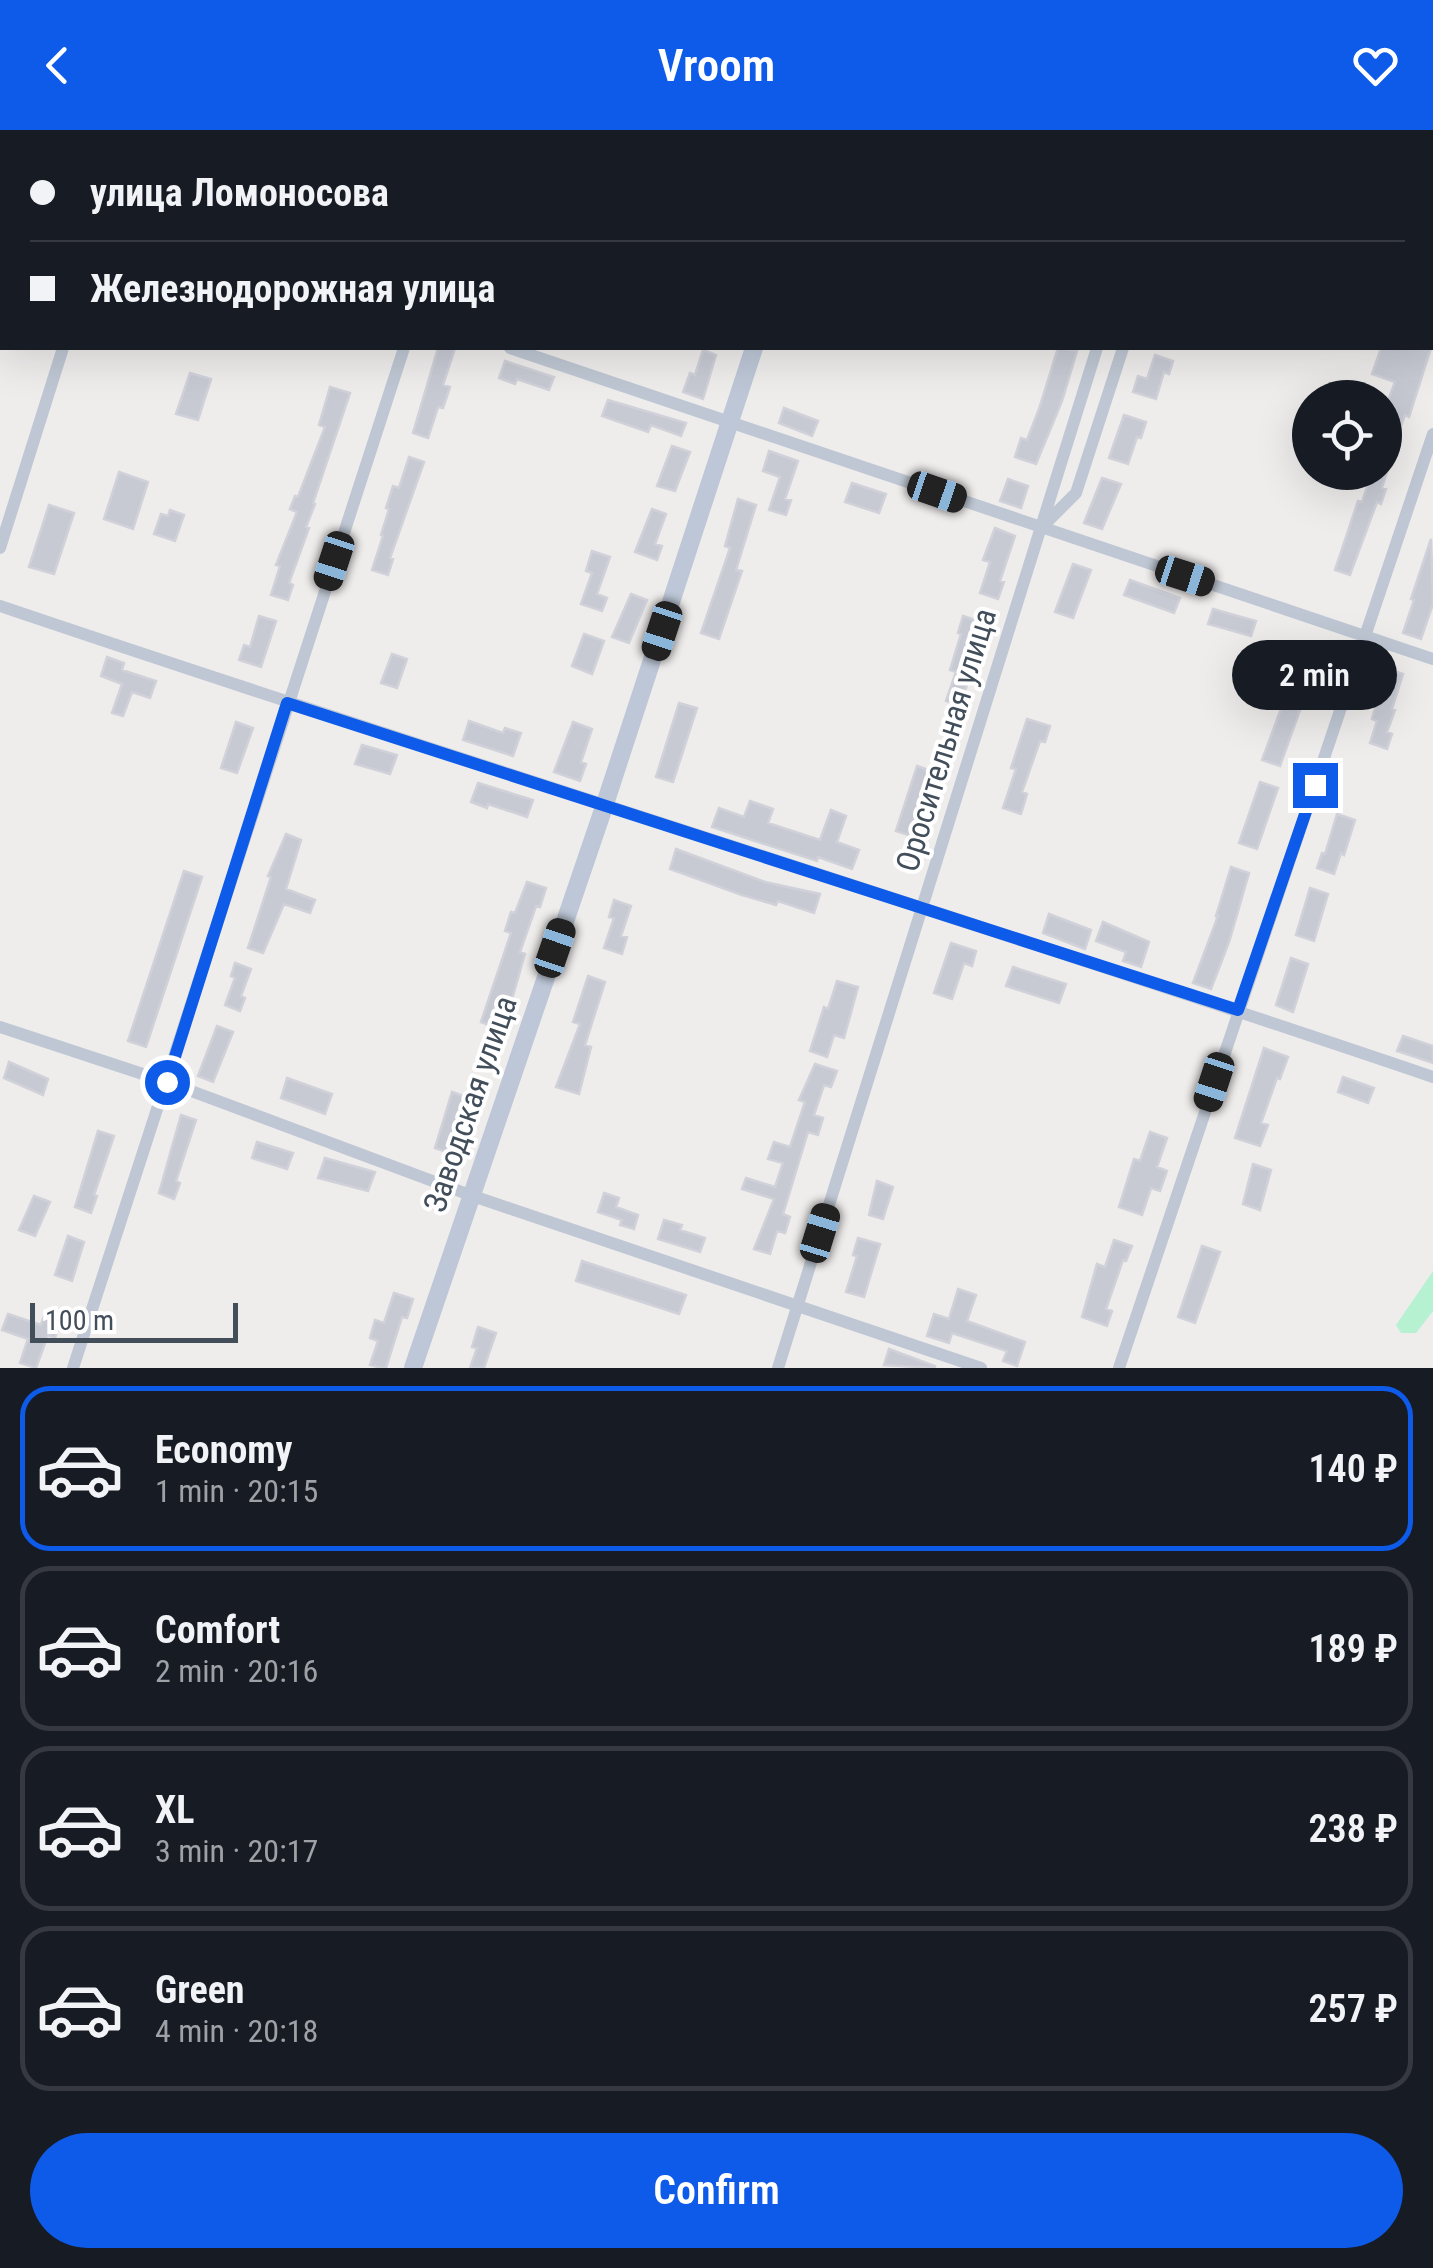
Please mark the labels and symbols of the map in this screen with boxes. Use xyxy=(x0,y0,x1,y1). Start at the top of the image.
car xyxy=(904,468,970,516)
car xyxy=(310,528,358,594)
car xyxy=(1152,552,1218,600)
car xyxy=(638,598,686,664)
street label: Оросительная улица xyxy=(888,604,1004,876)
callout: 2 min xyxy=(1232,640,1398,710)
route end xyxy=(1293,763,1338,808)
car xyxy=(531,915,579,981)
street label: Заводская улица xyxy=(415,991,525,1217)
car xyxy=(1190,1049,1238,1115)
route start xyxy=(145,1060,190,1105)
car xyxy=(797,1200,843,1266)
scale bar xyxy=(30,1298,238,1342)

